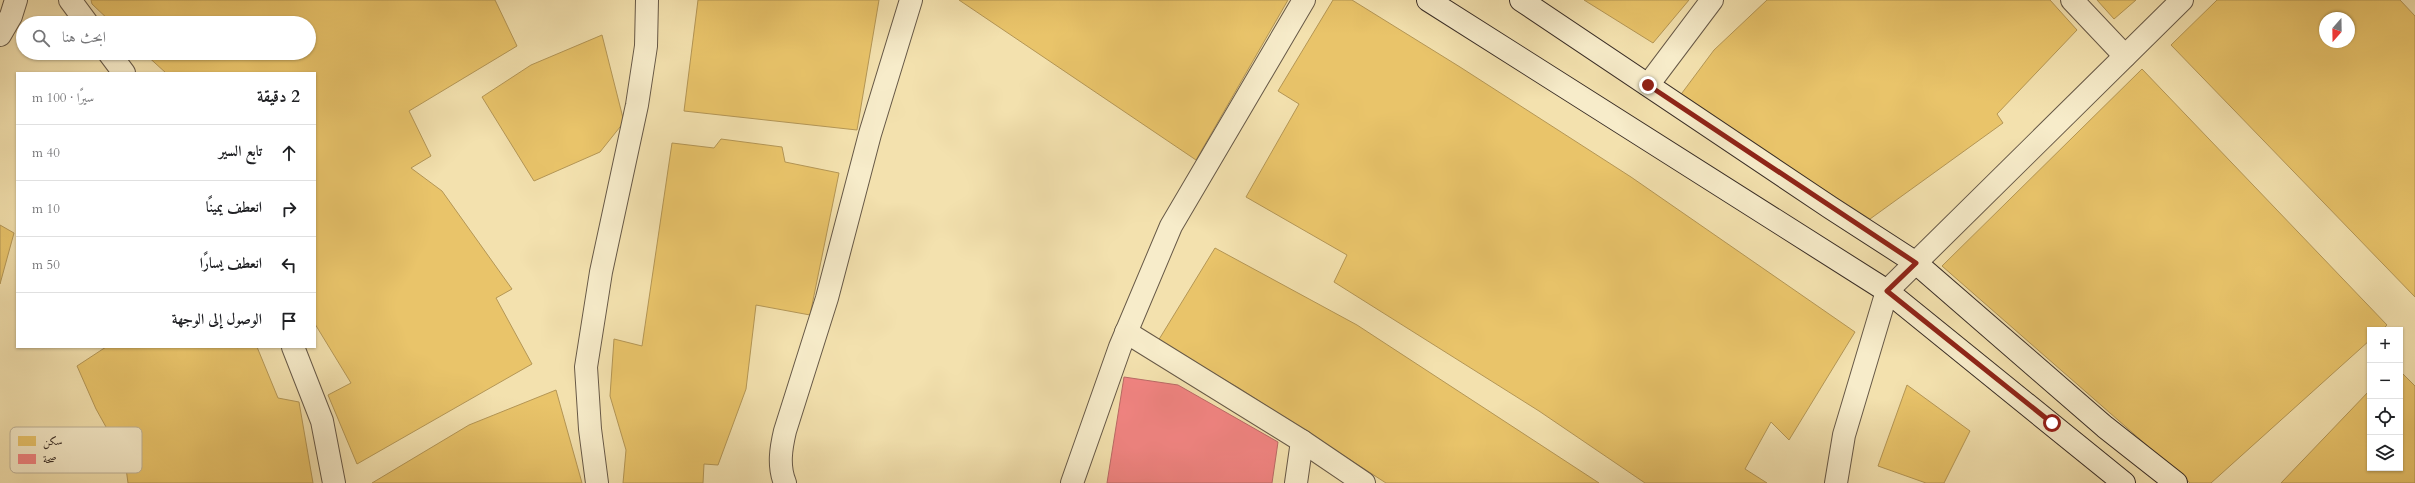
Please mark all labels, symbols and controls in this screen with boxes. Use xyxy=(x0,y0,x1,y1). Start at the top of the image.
north arrow xyxy=(2319,12,2355,48)
search box xyxy=(16,16,316,60)
icon: search xyxy=(30,27,52,49)
text: ابحث هنا xyxy=(62,27,106,47)
route end xyxy=(1639,76,1657,94)
text: 2 دقيقة xyxy=(257,85,300,108)
text: سيرًا · 100 m xyxy=(32,89,94,107)
text: تابع السير xyxy=(219,141,262,161)
icon: ahead xyxy=(278,142,300,164)
text: 40 m xyxy=(32,144,60,162)
text: انعطف يمينًا xyxy=(206,197,262,217)
icon: right xyxy=(278,198,300,220)
text: 10 m xyxy=(32,200,60,218)
text: انعطف يسارًا xyxy=(200,253,262,273)
icon: left xyxy=(278,254,300,276)
text: 50 m xyxy=(32,256,60,274)
text: الوصول إلى الوجهة xyxy=(172,309,262,329)
icon: arrive xyxy=(278,310,300,332)
map controls xyxy=(2367,327,2403,471)
button: + xyxy=(2367,327,2403,363)
button: − xyxy=(2367,363,2403,399)
button: locate xyxy=(2367,399,2403,435)
route start xyxy=(2043,414,2061,432)
legend xyxy=(10,427,142,473)
text: سكن xyxy=(43,434,62,450)
button: layers xyxy=(2367,435,2403,471)
text: صحة xyxy=(43,452,57,467)

